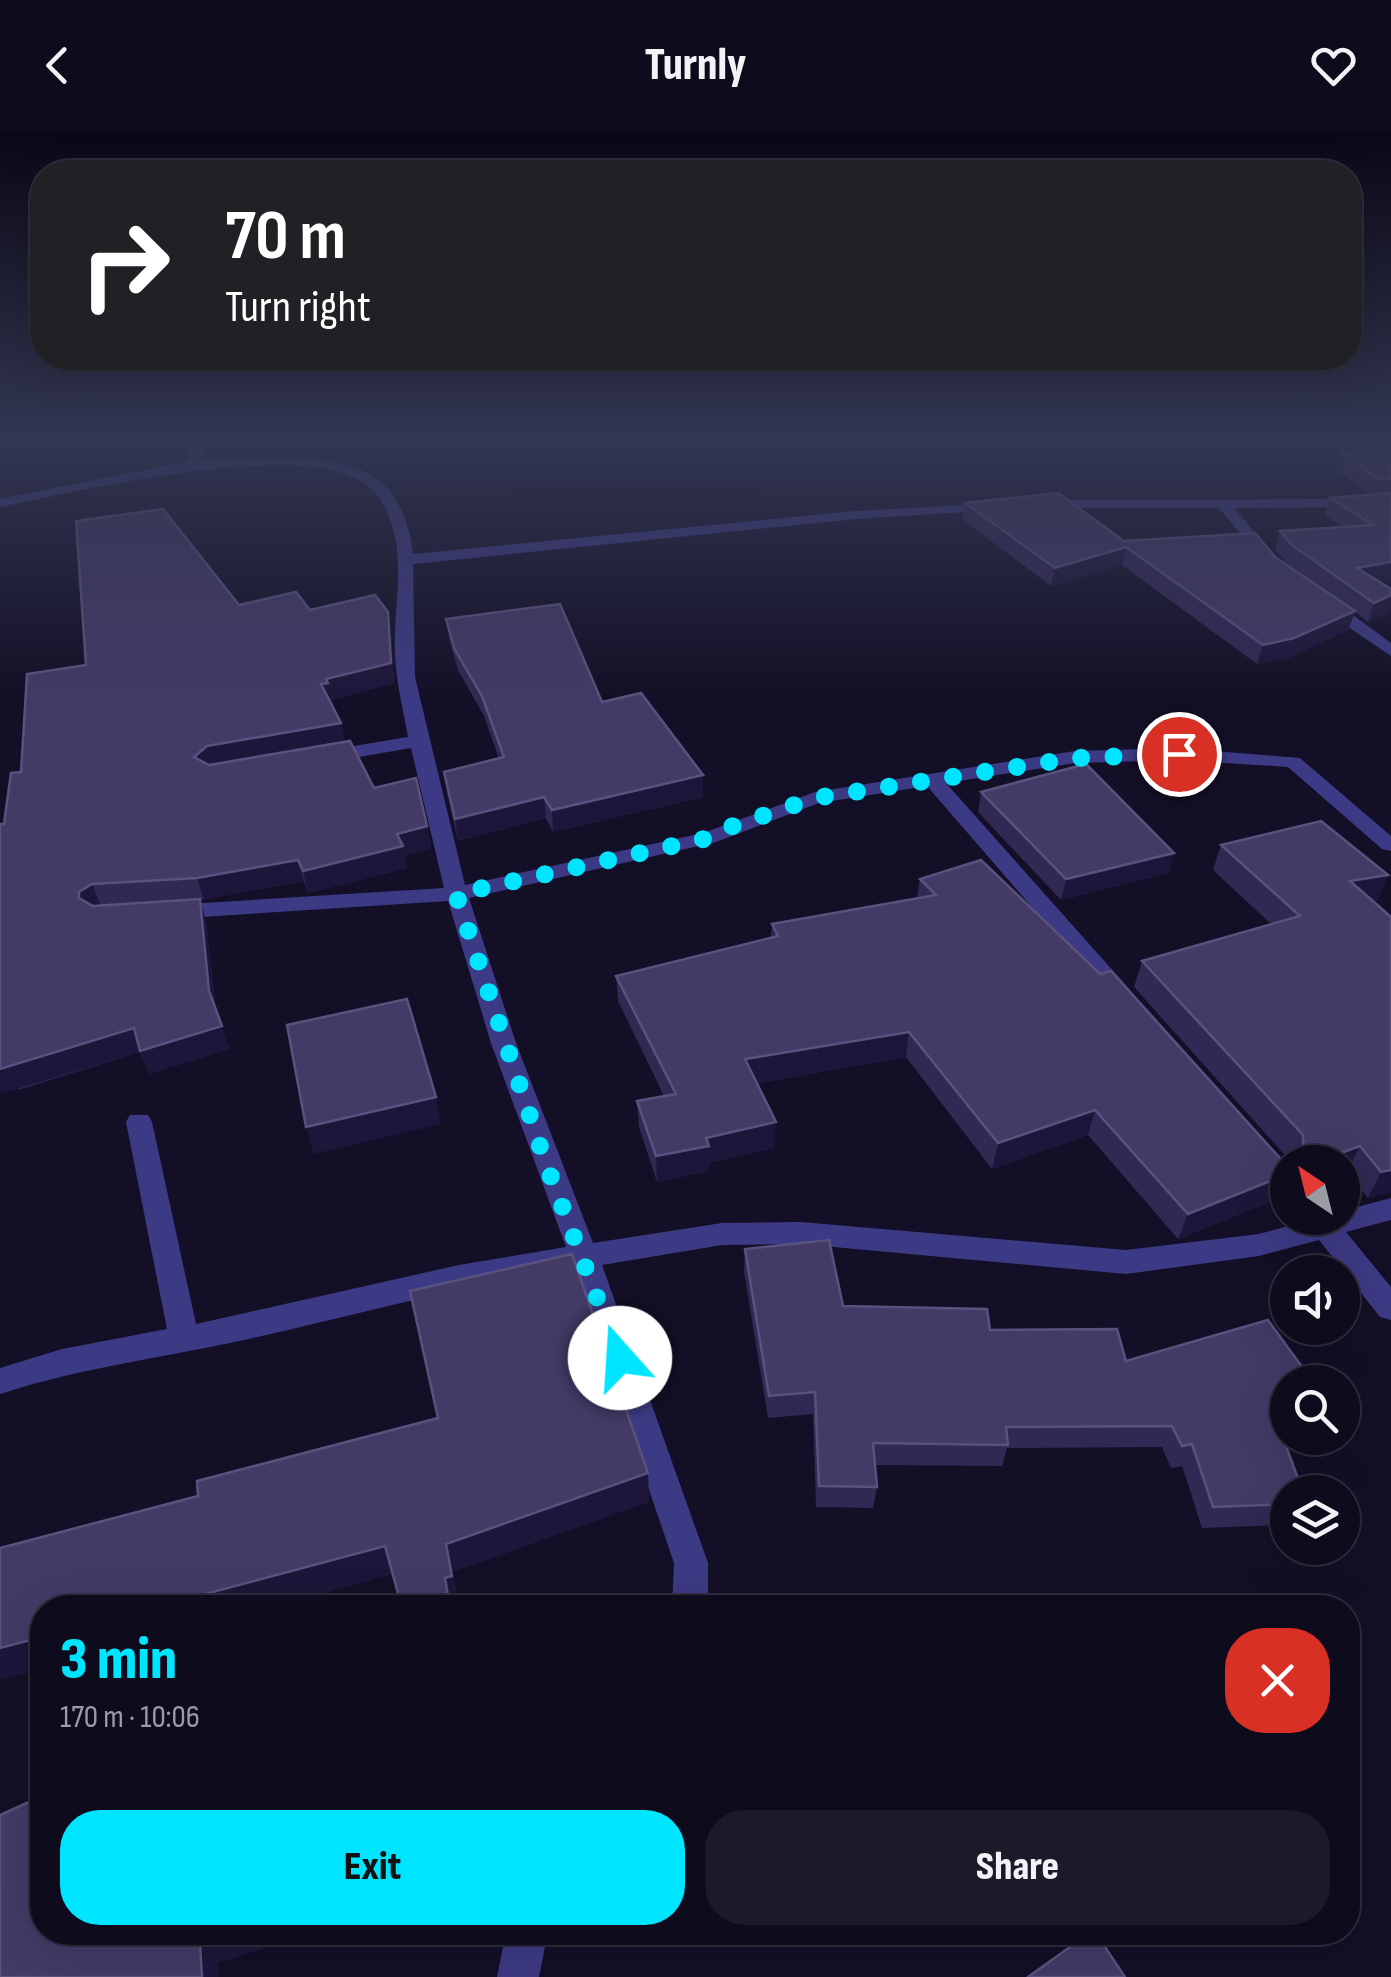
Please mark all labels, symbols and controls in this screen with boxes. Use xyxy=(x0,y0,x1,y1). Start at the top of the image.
icon: back xyxy=(30,38,85,93)
text: Turnly xyxy=(645,38,746,93)
icon: heart xyxy=(1306,38,1361,93)
text: 70 m xyxy=(225,195,346,279)
icon: right xyxy=(60,200,190,330)
text: Turn right xyxy=(225,280,371,335)
pin xyxy=(1137,712,1222,797)
icon: arrive xyxy=(1152,727,1207,782)
north arrow xyxy=(1270,1145,1360,1235)
map controls xyxy=(1270,1145,1360,1565)
button: sound xyxy=(1270,1255,1360,1345)
position arrow xyxy=(568,1306,672,1410)
button: search xyxy=(1270,1365,1360,1455)
button: layers xyxy=(1270,1475,1360,1565)
text: 3 min xyxy=(60,1624,177,1696)
button: close xyxy=(1225,1628,1330,1733)
text: 170 m · 10:06 xyxy=(60,1698,200,1737)
button: Exit xyxy=(60,1810,685,1925)
button: Share xyxy=(705,1810,1330,1925)

